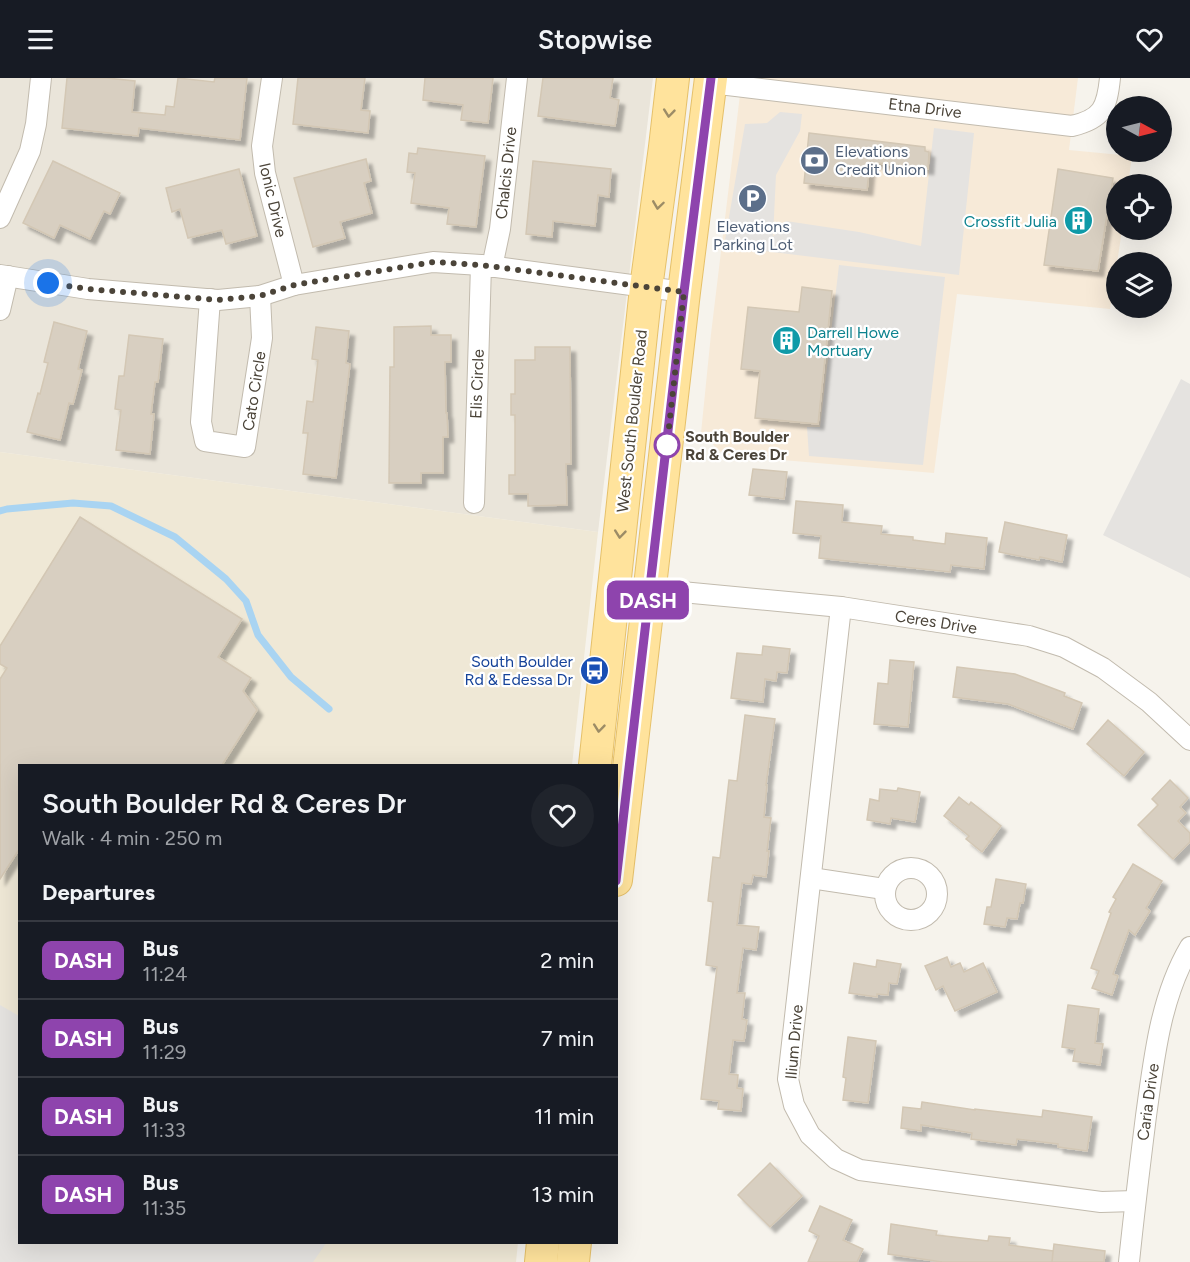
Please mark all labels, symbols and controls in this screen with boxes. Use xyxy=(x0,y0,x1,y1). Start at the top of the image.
icon: menu xyxy=(24,23,57,56)
text: Stopwise xyxy=(538,23,652,56)
icon: heart xyxy=(1133,23,1166,56)
street label: Etna Drive xyxy=(887,94,963,122)
north arrow xyxy=(1106,96,1172,162)
map controls xyxy=(1106,96,1172,318)
one-way arrow xyxy=(663,108,676,117)
street label: Chalcis Drive xyxy=(492,126,520,220)
place label: Elevations Credit Union xyxy=(835,142,926,179)
bank icon: Elevations Credit Union xyxy=(798,144,830,176)
street label: Ionic Drive xyxy=(255,161,291,239)
button: locate xyxy=(1106,174,1172,240)
parking icon: Elevations Parking Lot xyxy=(737,182,769,214)
one-way arrow xyxy=(652,201,664,210)
building icon: Crossfit Julia xyxy=(1062,205,1094,237)
place label: Crossfit Julia xyxy=(964,212,1057,231)
place label: Elevations Parking Lot xyxy=(713,217,793,254)
button: layers xyxy=(1106,252,1172,318)
your location xyxy=(33,268,63,298)
place label: Darrell Howe Mortuary xyxy=(807,323,899,360)
building icon: Darrell Howe Mortuary xyxy=(770,325,802,357)
street label: West South Boulder Road xyxy=(613,329,651,513)
street label: Elis Circle xyxy=(466,349,488,419)
street label: Cato Circle xyxy=(238,350,270,432)
place label: South Boulder Rd & Ceres Dr xyxy=(685,427,789,464)
marker: South Boulder Rd & Ceres Dr xyxy=(654,432,680,458)
one-way arrow xyxy=(614,529,627,538)
line badge: DASH xyxy=(606,580,690,620)
text: DASH xyxy=(619,588,677,613)
street label: Ceres Drive xyxy=(894,606,979,638)
place label: South Boulder Rd & Edessa Dr xyxy=(464,652,574,689)
bus stop icon: South Boulder Rd & Edessa Dr xyxy=(578,654,610,686)
one-way arrow xyxy=(593,723,606,732)
button: heart xyxy=(531,784,594,847)
text: South Boulder Rd & Ceres Dr xyxy=(42,786,406,820)
text: Walk · 4 min · 250 m xyxy=(42,826,222,850)
text: Departures xyxy=(42,879,155,906)
text: Bus xyxy=(142,935,178,962)
text: 2 min xyxy=(540,947,594,974)
text: DASH xyxy=(54,948,112,973)
text: 11:24 xyxy=(142,962,187,986)
street label: Ilium Drive xyxy=(781,1004,807,1080)
text: Bus xyxy=(142,1013,178,1040)
text: 7 min xyxy=(541,1025,594,1052)
text: DASH xyxy=(54,1026,112,1051)
text: 11:29 xyxy=(142,1040,186,1064)
street label: Caria Drive xyxy=(1133,1062,1163,1142)
text: Bus xyxy=(142,1091,178,1118)
text: 11 min xyxy=(534,1103,594,1130)
text: DASH xyxy=(54,1104,112,1129)
text: 11:33 xyxy=(142,1118,186,1142)
text: Bus xyxy=(142,1169,178,1196)
text: 13 min xyxy=(531,1181,594,1208)
text: DASH xyxy=(54,1182,112,1207)
text: 11:35 xyxy=(142,1196,186,1220)

